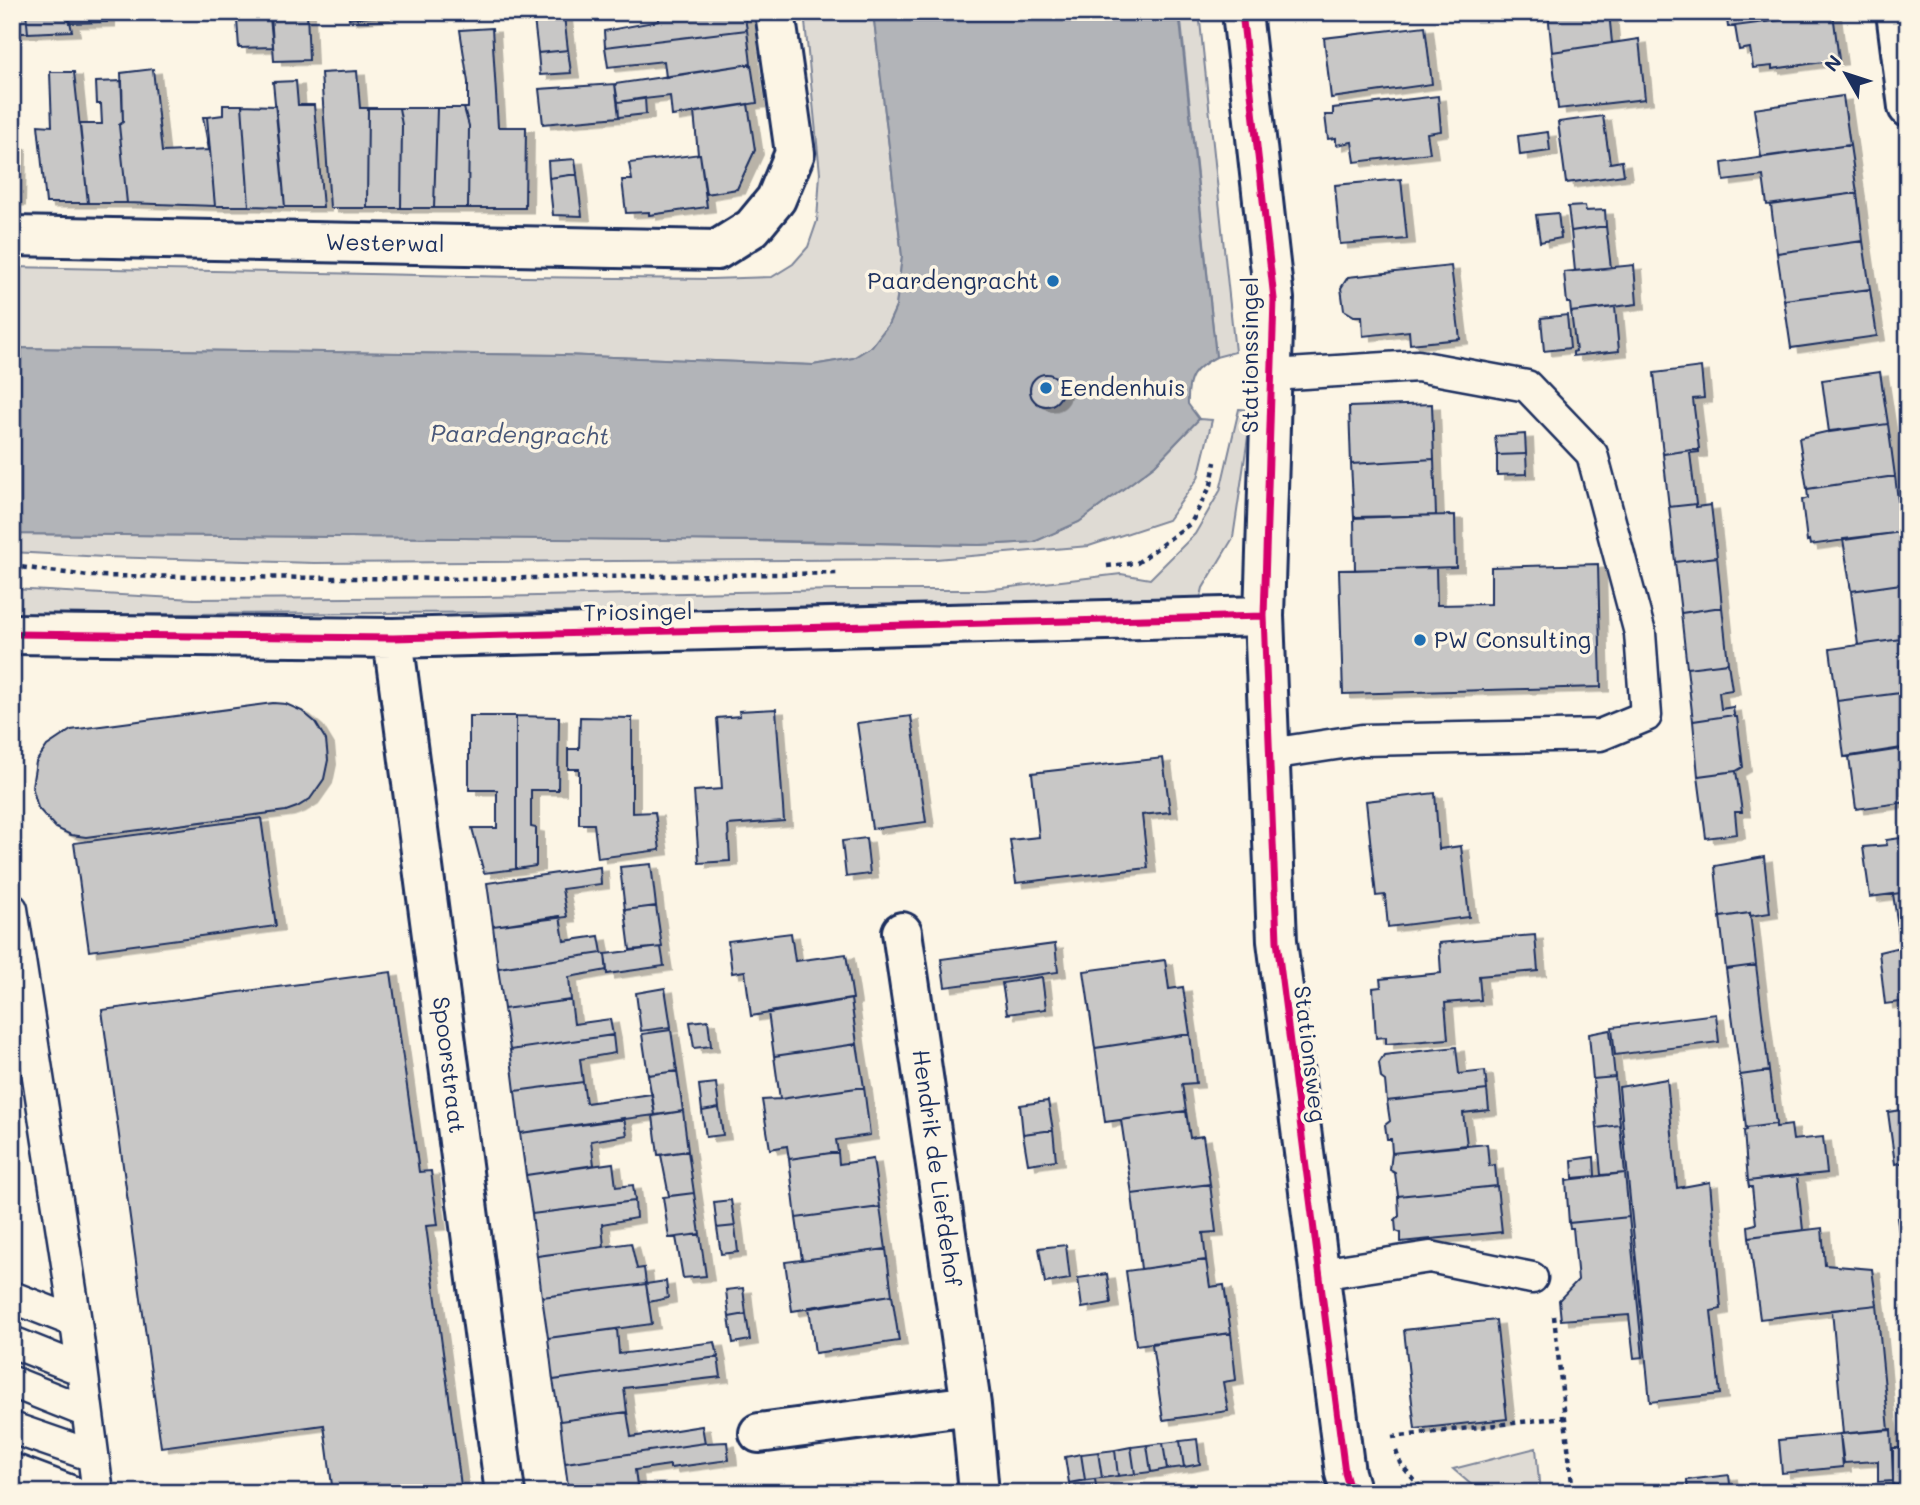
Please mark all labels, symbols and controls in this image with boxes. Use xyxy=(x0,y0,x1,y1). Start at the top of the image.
north arrow xyxy=(1812,38,1882,108)
text: N xyxy=(1818,50,1847,76)
street label: Westerwal xyxy=(325,226,445,258)
place label: Paardengracht xyxy=(867,265,1039,295)
marker: Paardengracht xyxy=(1045,273,1061,289)
street label: Stationssingel xyxy=(1234,277,1264,433)
place label: Eendenhuis xyxy=(1060,372,1186,402)
marker: Eendenhuis xyxy=(1038,380,1054,396)
water label: Paardengracht xyxy=(430,416,610,451)
street label: Triosingel xyxy=(583,595,693,627)
place label: PW Consulting xyxy=(1434,624,1591,654)
marker: PW Consulting xyxy=(1412,632,1428,648)
street label: Stationsweg xyxy=(1288,984,1334,1124)
street label: Spoorstraat xyxy=(427,995,473,1135)
street label: Hendrik de Liefdehof xyxy=(907,1047,970,1289)

